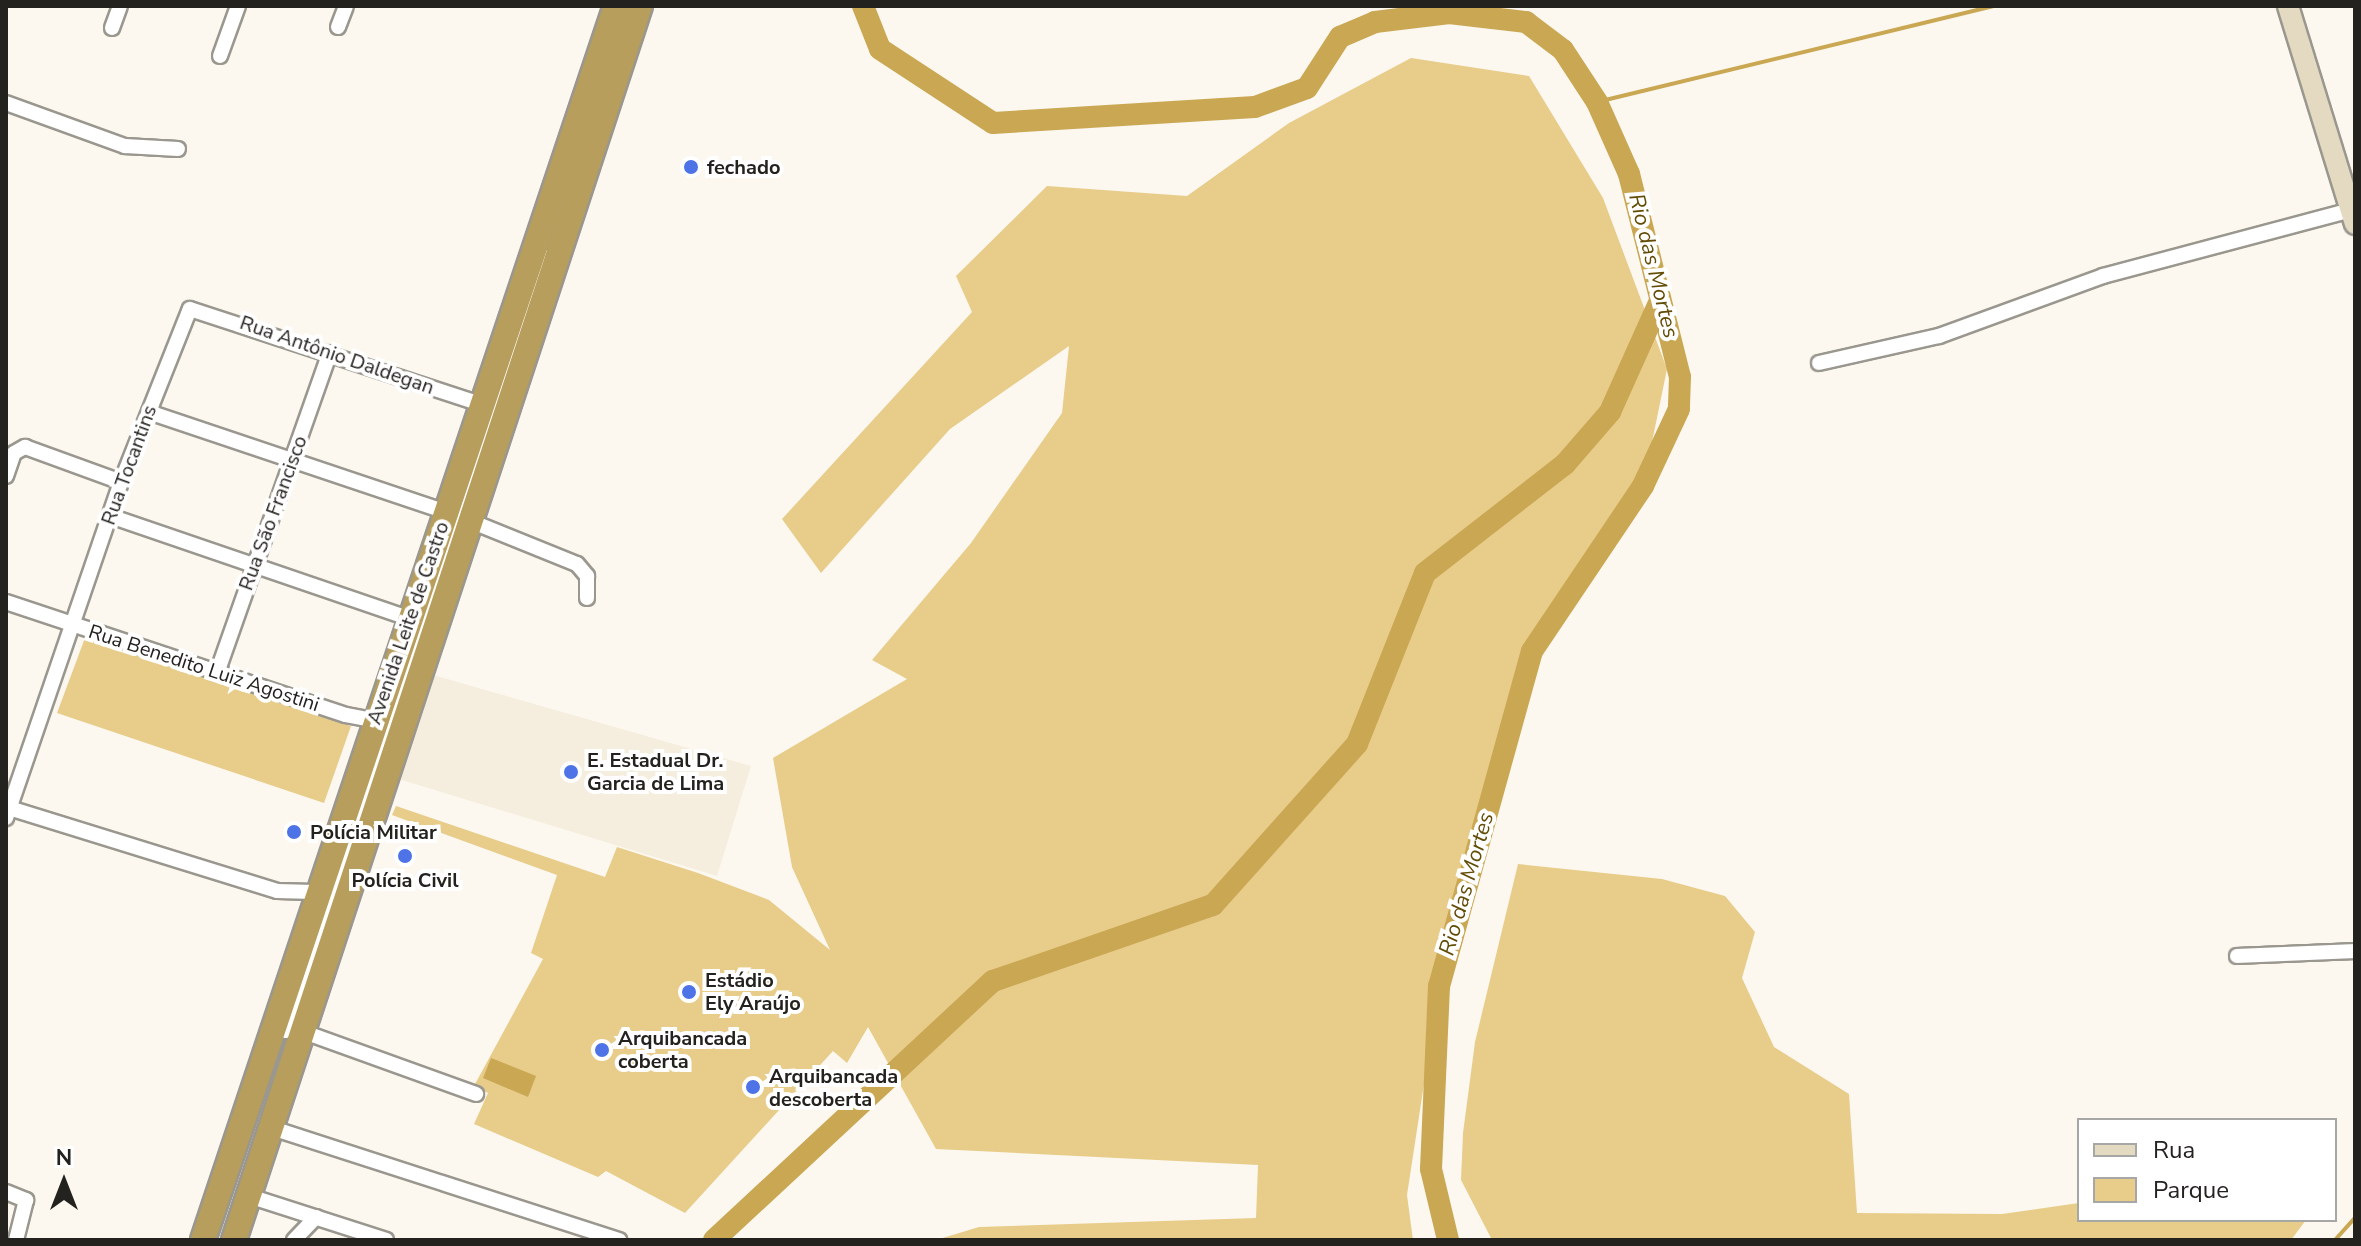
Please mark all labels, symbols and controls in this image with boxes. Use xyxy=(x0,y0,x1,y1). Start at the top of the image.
place label: fechado xyxy=(707,155,780,179)
marker: fechado xyxy=(682,158,700,176)
water label: Rio das Mortes xyxy=(1622,191,1684,341)
street label: Rua Antônio Daldegan xyxy=(237,310,437,400)
street label: Rua Tocantins xyxy=(96,402,162,528)
street label: Rua São Francisco xyxy=(234,432,312,594)
street label: Avenida Leite de Castro xyxy=(362,518,454,728)
street label: Rua Benedito Luiz Agostini xyxy=(86,619,322,717)
place label: E. Estadual Dr. Garcia de Lima xyxy=(587,748,724,795)
marker: E. Estadual Dr. Garcia de Lima xyxy=(562,763,580,781)
water label: Rio das Mortes xyxy=(1434,809,1500,959)
place label: Polícia Militar xyxy=(310,820,437,844)
marker: Polícia Militar xyxy=(285,823,303,841)
marker: Polícia Civil xyxy=(396,847,414,865)
place label: Polícia Civil xyxy=(351,868,459,892)
place label: Estádio Ely Araújo xyxy=(705,968,801,1015)
marker: Estádio Ely Araújo xyxy=(680,983,698,1001)
place label: Arquibancada coberta xyxy=(618,1026,747,1073)
marker: Arquibancada coberta xyxy=(593,1041,611,1059)
place label: Arquibancada descoberta xyxy=(769,1064,898,1111)
marker: Arquibancada descoberta xyxy=(744,1078,762,1096)
legend xyxy=(2077,1118,2337,1222)
text: Rua xyxy=(2153,1134,2195,1166)
north arrow xyxy=(24,1142,104,1222)
text: N xyxy=(56,1143,72,1173)
text: Parque xyxy=(2153,1174,2229,1206)

